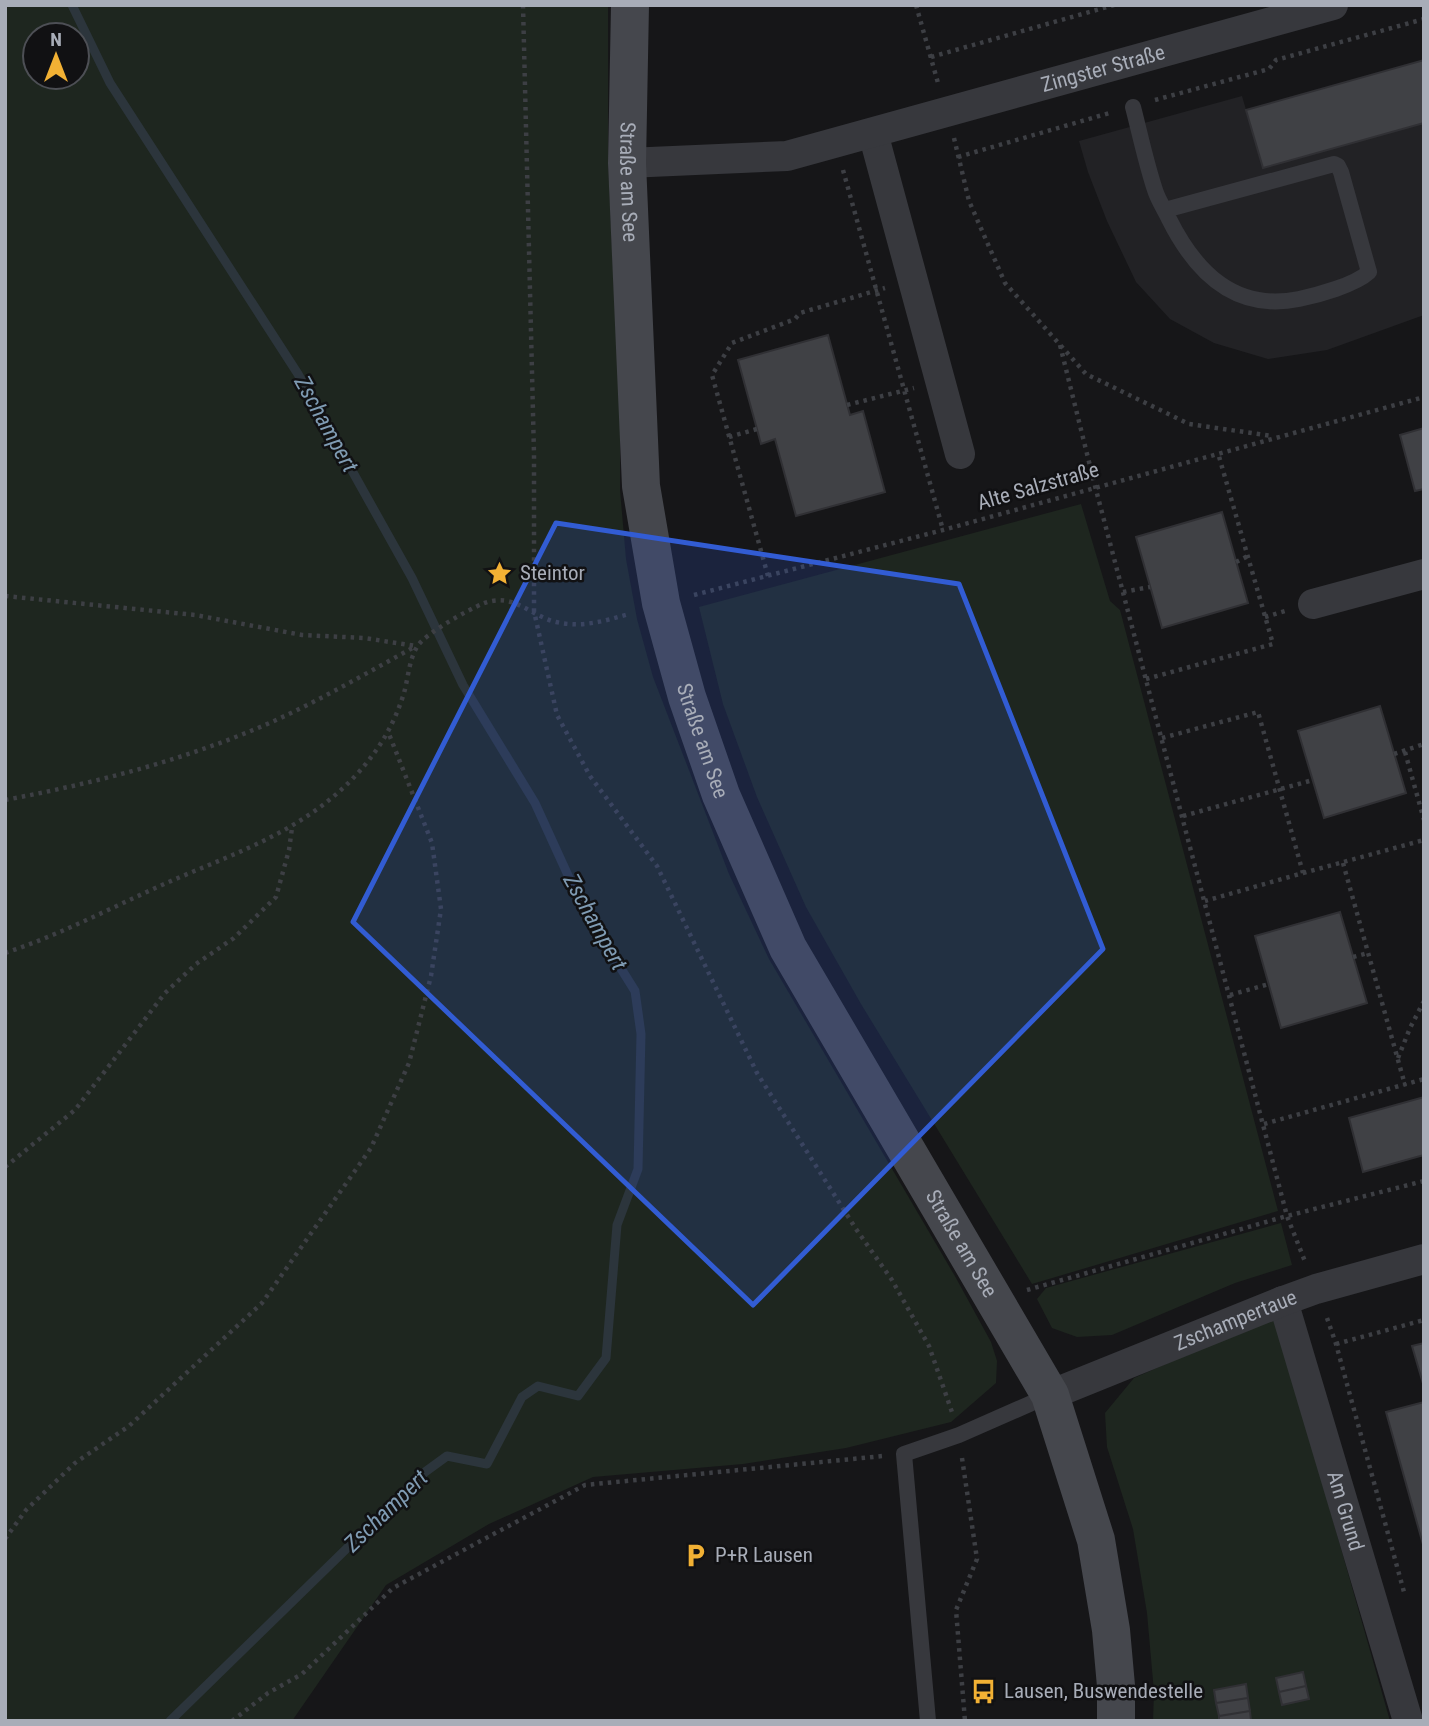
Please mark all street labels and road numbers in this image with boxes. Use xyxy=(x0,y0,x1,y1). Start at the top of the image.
street label: Zingster Straße xyxy=(1038,40,1168,97)
street label: Straße am See xyxy=(615,122,642,243)
street label: Alte Salzstraße xyxy=(974,457,1102,515)
street label: Straße am See xyxy=(672,681,733,802)
street label: Straße am See xyxy=(921,1186,1002,1302)
street label: Zschampertaue xyxy=(1171,1285,1300,1356)
street label: Am Grund xyxy=(1322,1468,1369,1554)

